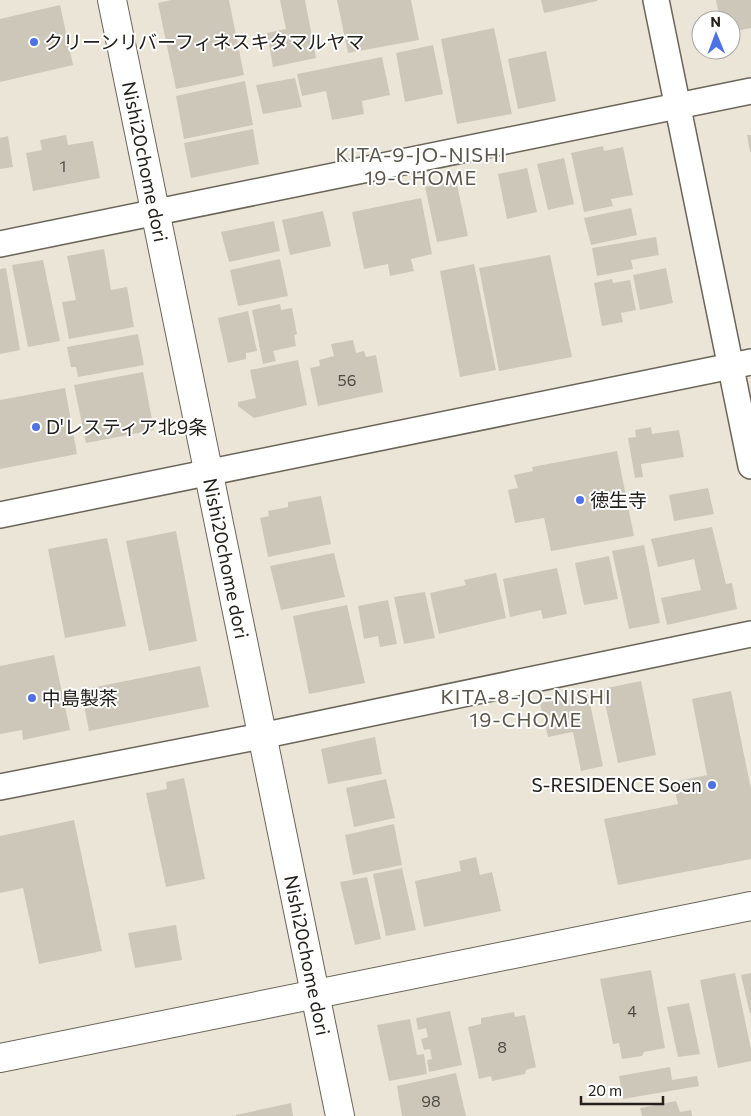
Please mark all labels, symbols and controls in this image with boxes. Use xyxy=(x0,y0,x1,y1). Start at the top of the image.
north arrow xyxy=(691,10,741,60)
text: N xyxy=(710,13,721,30)
place label: クリーンリバーフィネスキタマルヤマ xyxy=(44,30,365,53)
marker: クリーンリバーフィネスキタマルヤマ xyxy=(28,36,40,48)
street label: Nishi20chome dori xyxy=(118,79,173,244)
district label: KITA-9-JO-NISHI 19-CHOME xyxy=(335,142,507,189)
house number: 1 xyxy=(60,156,66,175)
house number: 56 xyxy=(338,370,356,389)
place label: D'レスティア北9条 xyxy=(46,415,207,438)
marker: D'レスティア北9条 xyxy=(30,421,42,433)
street label: Nishi20chome dori xyxy=(199,476,254,641)
place label: 徳生寺 xyxy=(590,488,647,511)
marker: 徳生寺 xyxy=(574,494,586,506)
district label: KITA-8-JO-NISHI 19-CHOME xyxy=(440,684,612,731)
place label: 中島製茶 xyxy=(42,686,118,709)
marker: 中島製茶 xyxy=(26,692,38,704)
place label: S-RESIDENCE Soen xyxy=(531,773,702,796)
marker: S-RESIDENCE Soen xyxy=(706,779,718,791)
street label: Nishi20chome dori xyxy=(280,873,335,1037)
house number: 4 xyxy=(627,1001,637,1020)
house number: 8 xyxy=(497,1037,507,1056)
scale bar xyxy=(581,1074,664,1106)
text: 20 m xyxy=(588,1081,622,1099)
house number: 98 xyxy=(421,1091,441,1110)

